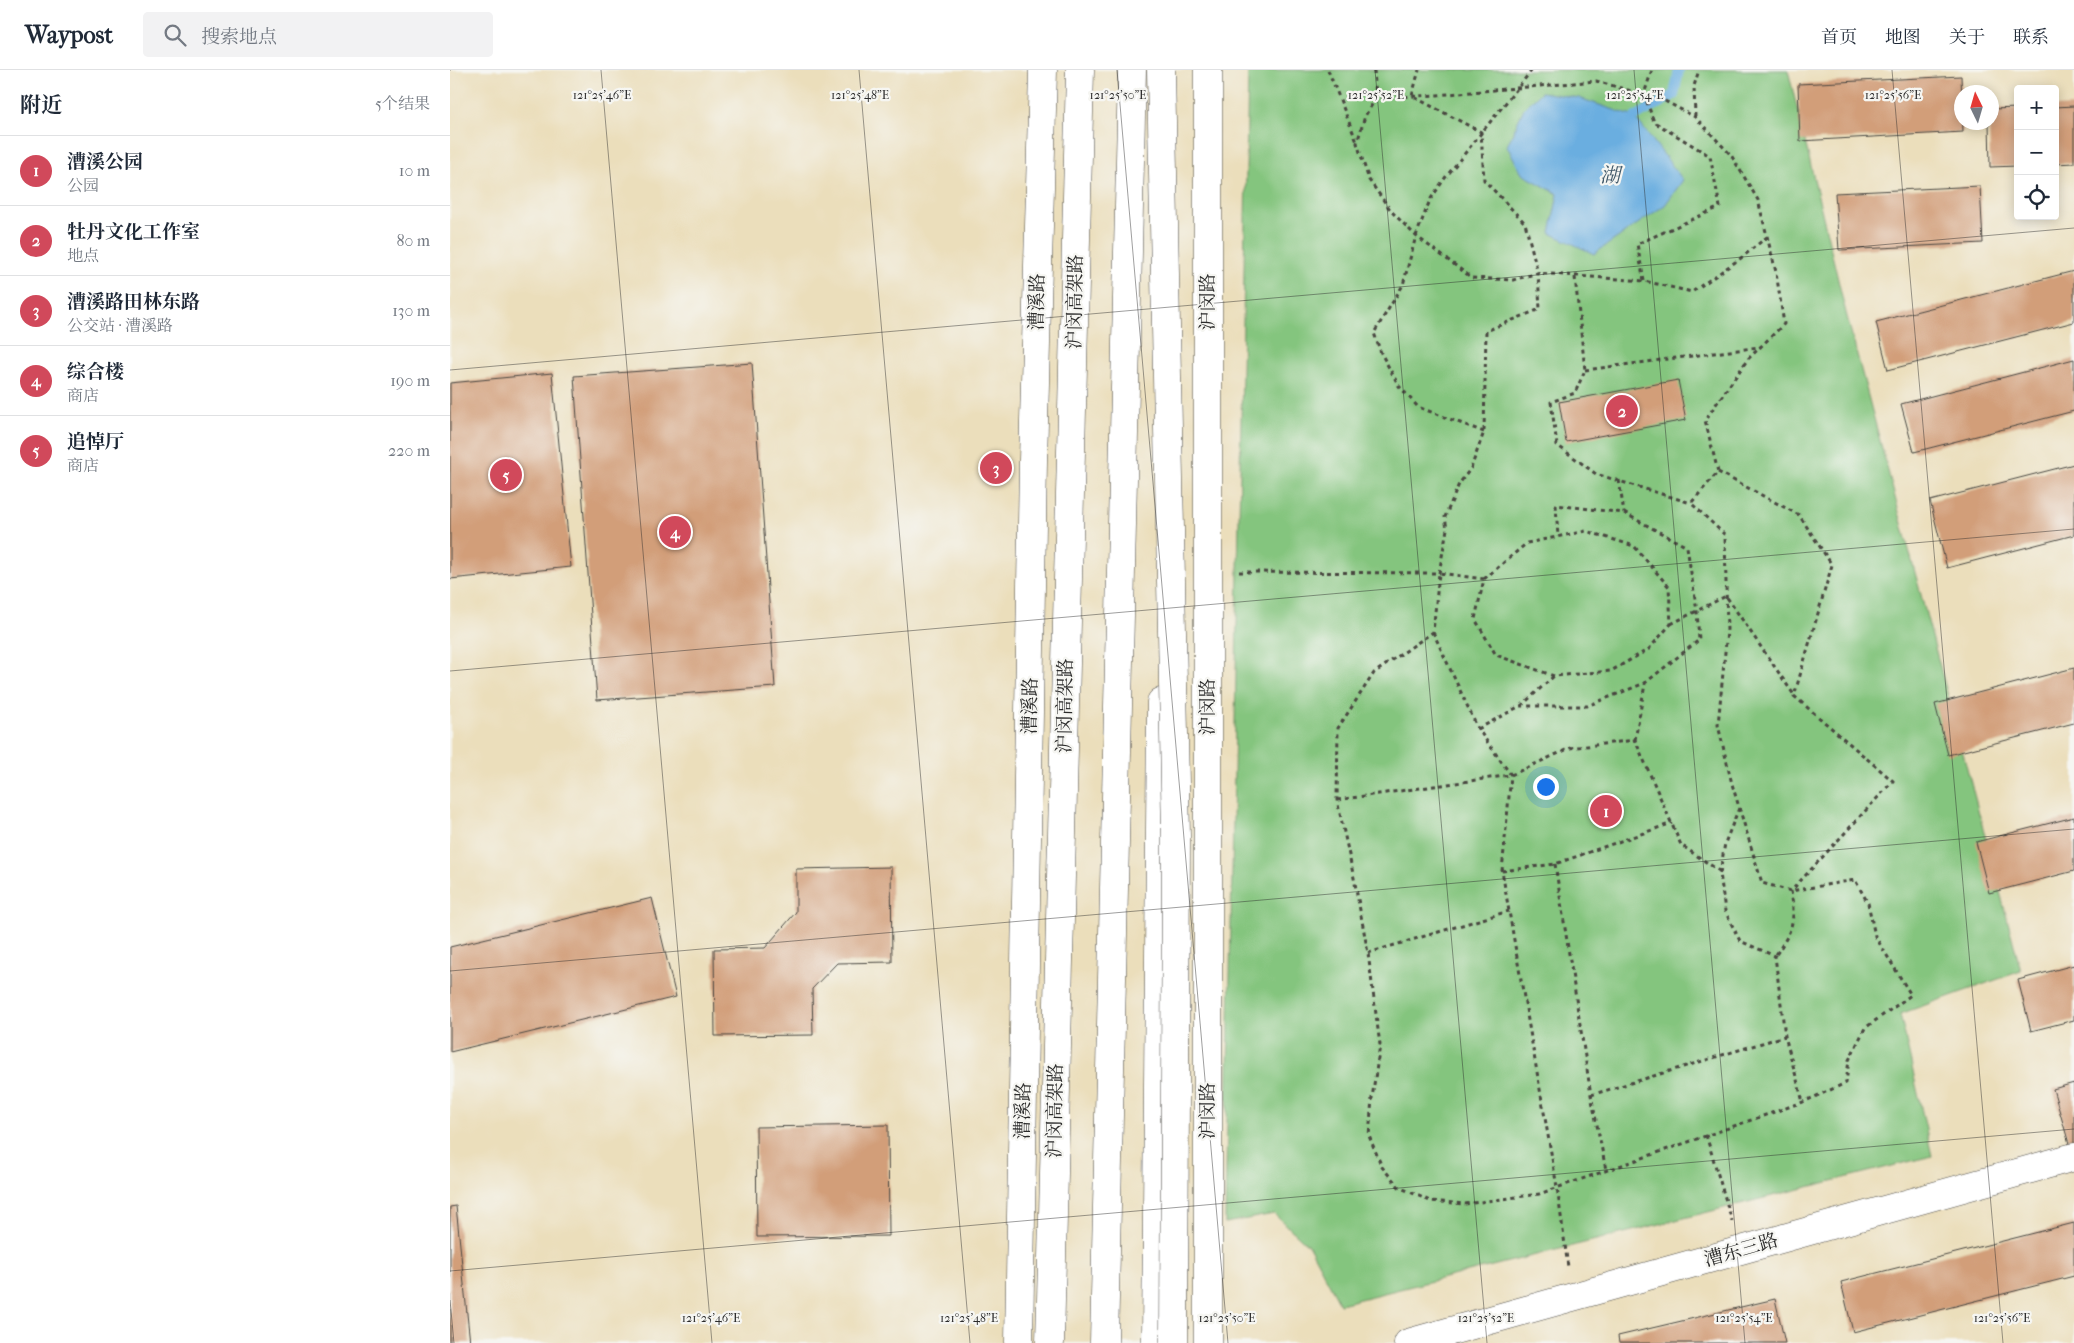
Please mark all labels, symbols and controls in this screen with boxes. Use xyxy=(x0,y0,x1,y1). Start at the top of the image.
search box xyxy=(143,12,493,57)
text: Waypost xyxy=(25,21,113,49)
icon: search xyxy=(161,21,189,49)
text: 搜索地点 xyxy=(201,26,277,48)
text: 首页 xyxy=(1821,27,1857,48)
text: 地图 xyxy=(1885,27,1921,48)
text: 关于 xyxy=(1949,27,1985,48)
text: 联系 xyxy=(2013,27,2049,48)
north arrow xyxy=(1954,85,1999,130)
map controls xyxy=(2014,85,2059,220)
button: + xyxy=(2014,85,2059,130)
text: 121°25'46"E xyxy=(573,88,631,102)
text: 121°25'48"E xyxy=(831,88,889,102)
text: 121°25'50"E xyxy=(1090,88,1146,102)
text: 121°25'52"E xyxy=(1348,88,1404,102)
text: 121°25'54"E xyxy=(1606,88,1664,102)
text: 121°25'56"E xyxy=(1865,88,1921,102)
text: 附近 xyxy=(20,93,62,117)
text: 5个结果 xyxy=(375,94,430,113)
button: − xyxy=(2014,130,2059,175)
text: 漕溪公园 xyxy=(67,151,143,173)
text: 1 xyxy=(33,161,39,180)
text: 10 m xyxy=(399,161,430,180)
water label: 湖 xyxy=(1600,164,1623,187)
button: locate xyxy=(2014,175,2059,220)
text: 公园 xyxy=(67,176,99,195)
text: 牡丹文化工作室 xyxy=(67,221,200,243)
text: 2 xyxy=(32,231,40,250)
text: 80 m xyxy=(396,231,430,250)
text: 地点 xyxy=(67,246,99,265)
street label: 沪闵高架路 xyxy=(1063,254,1087,350)
street label: 漕溪路 xyxy=(1026,273,1048,331)
street label: 沪闵路 xyxy=(1197,273,1219,331)
text: 漕溪路田林东路 xyxy=(67,291,200,313)
text: 3 xyxy=(33,301,39,320)
text: 130 m xyxy=(392,301,430,320)
text: 公交站 · 漕溪路 xyxy=(67,316,173,335)
text: 综合楼 xyxy=(67,361,124,383)
text: 4 xyxy=(31,371,41,390)
text: 190 m xyxy=(390,371,430,390)
text: 商店 xyxy=(67,386,99,405)
pin: 2 xyxy=(1606,392,1638,430)
text: 追悼厅 xyxy=(67,431,124,453)
text: 5 xyxy=(33,441,39,460)
text: 220 m xyxy=(388,441,430,460)
pin: 3 xyxy=(980,449,1012,487)
text: 商店 xyxy=(67,456,99,475)
pin: 5 xyxy=(490,456,522,494)
pin: 4 xyxy=(659,513,691,551)
street label: 沪闵高架路 xyxy=(1053,658,1077,754)
street label: 漕溪路 xyxy=(1019,677,1041,735)
street label: 沪闵路 xyxy=(1197,678,1219,736)
your location xyxy=(1533,774,1559,800)
pin: 1 xyxy=(1590,792,1622,830)
street label: 沪闵高架路 xyxy=(1043,1063,1067,1159)
street label: 漕溪路 xyxy=(1012,1082,1034,1140)
street label: 沪闵路 xyxy=(1197,1082,1219,1140)
street label: 漕东三路 xyxy=(1701,1229,1781,1271)
text: 121°25'46"E xyxy=(682,1311,740,1325)
text: 121°25'48"E xyxy=(940,1311,998,1325)
text: 121°25'50"E xyxy=(1199,1311,1255,1325)
text: 121°25'52"E xyxy=(1458,1311,1514,1325)
text: 121°25'54"E xyxy=(1715,1311,1773,1325)
text: 121°25'56"E xyxy=(1974,1311,2030,1325)

